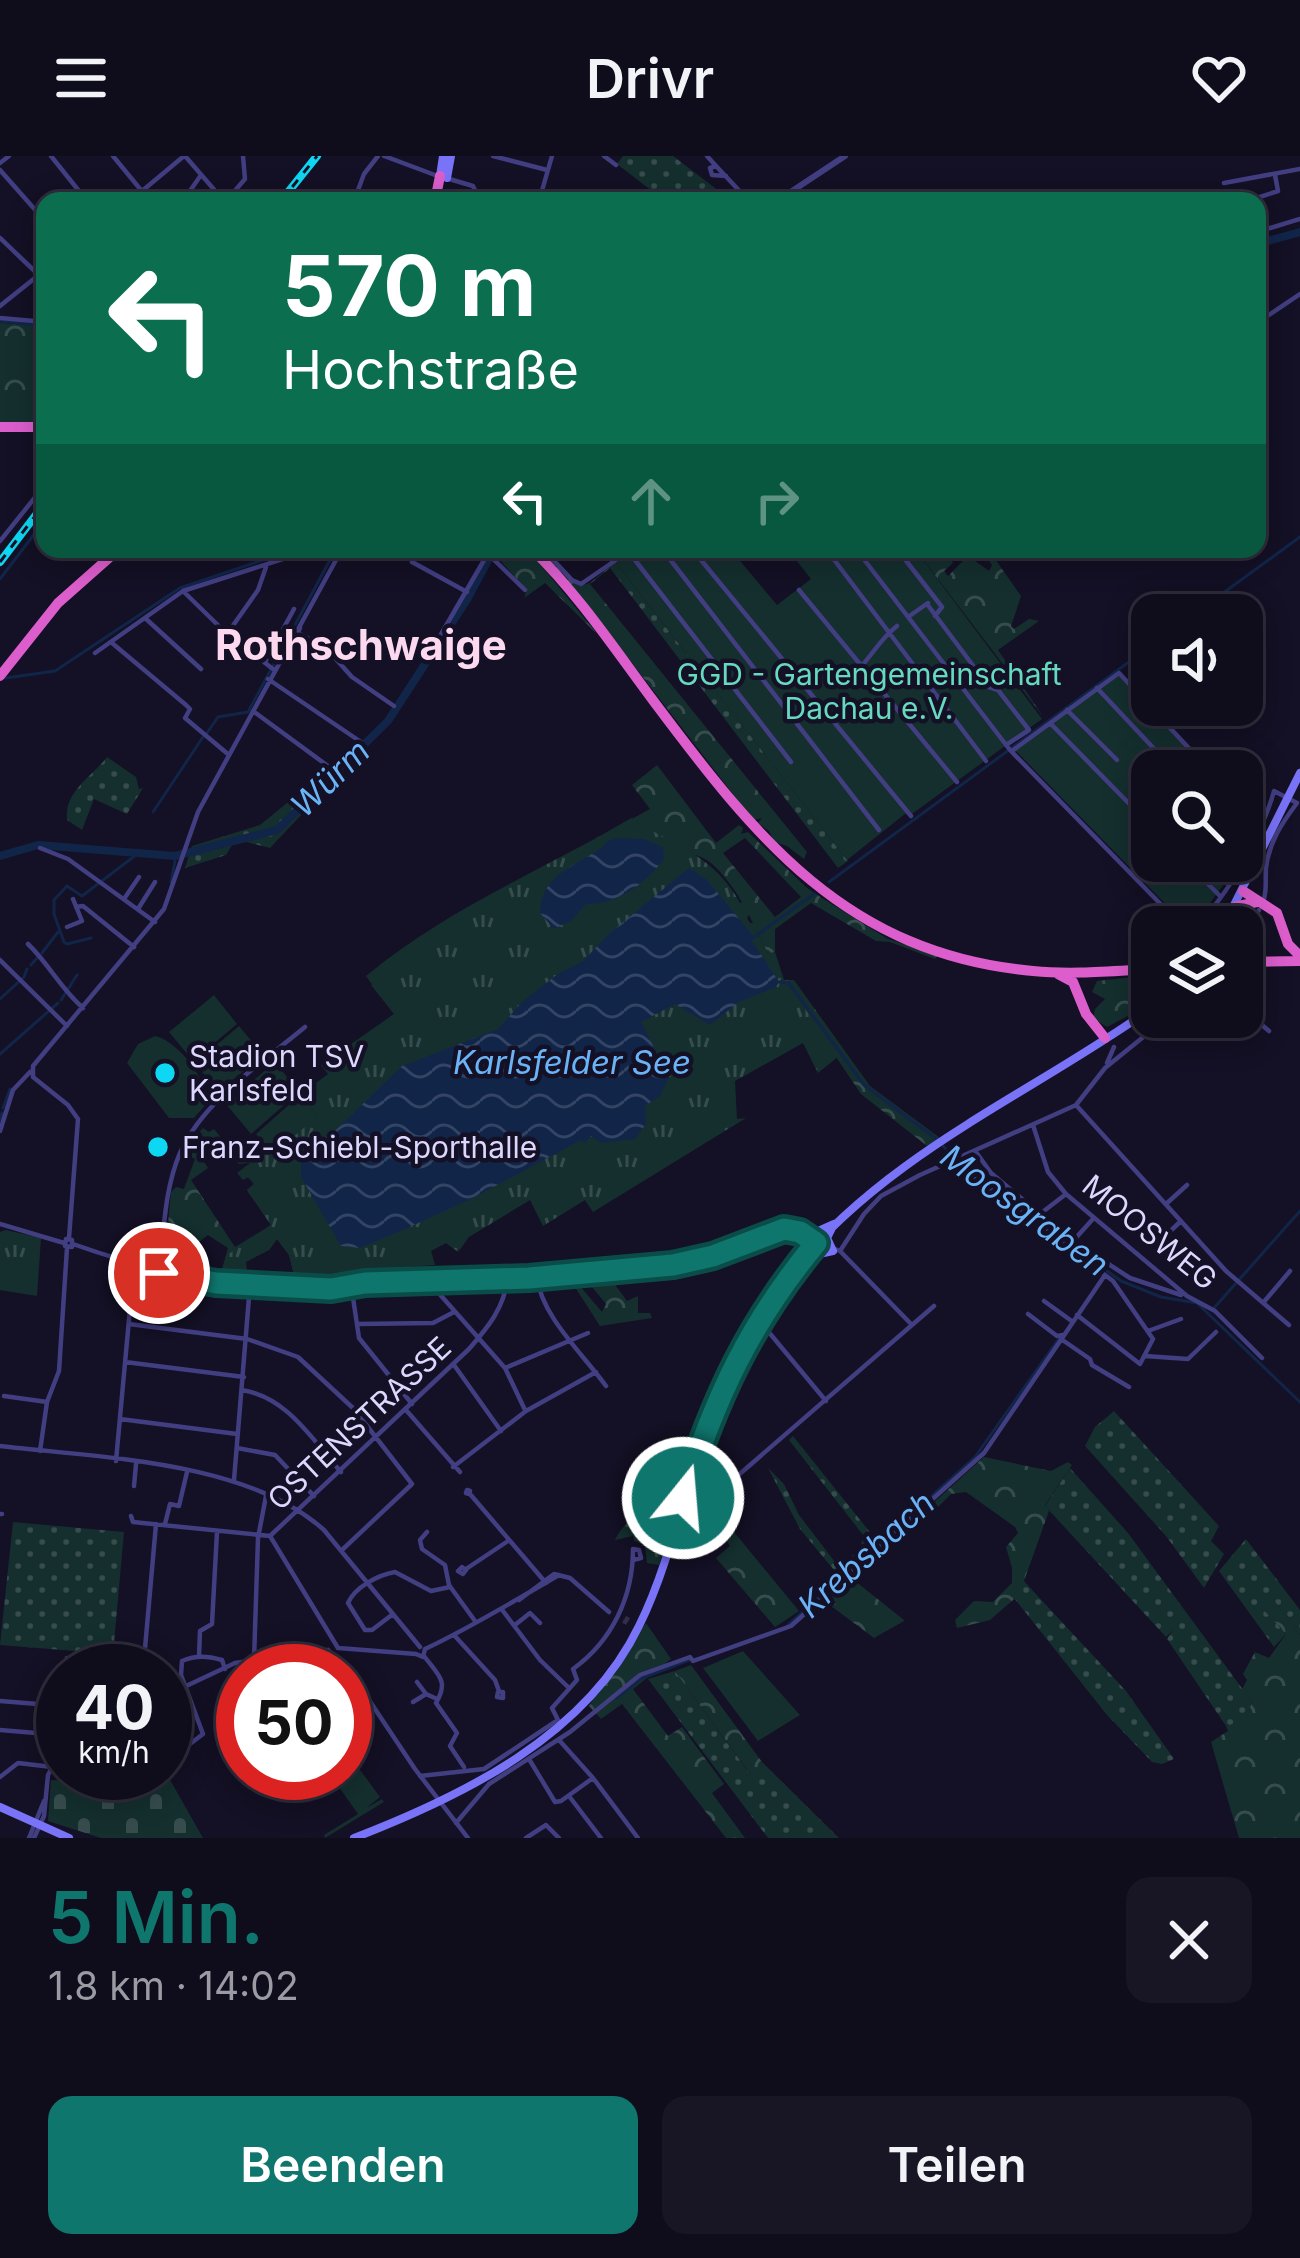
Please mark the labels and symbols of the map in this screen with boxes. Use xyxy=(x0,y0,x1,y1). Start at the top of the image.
district label: Rothschwaige xyxy=(215,619,507,670)
park label: GGD - Gartengemeinschaft Dachau e.V. xyxy=(677,656,1062,726)
water label: Würm xyxy=(282,731,378,825)
place label: Stadion TSV Karlsfeld xyxy=(189,1038,364,1108)
water label: Karlsfelder See xyxy=(453,1042,691,1082)
marker: Stadion TSV Karlsfeld xyxy=(152,1060,178,1086)
place label: Franz-Schiebl-Sporthalle xyxy=(182,1129,537,1165)
marker: Franz-Schiebl-Sporthalle xyxy=(145,1134,171,1160)
water label: Moosgraben xyxy=(933,1136,1117,1284)
street label: MOOSWEG xyxy=(1076,1167,1224,1297)
pin xyxy=(108,1222,210,1324)
street label: OSTENSTRASSE xyxy=(260,1329,458,1517)
position arrow xyxy=(620,1435,746,1561)
water label: Krebsbach xyxy=(790,1482,942,1626)
speed limit sign: 50 xyxy=(216,1644,372,1800)

